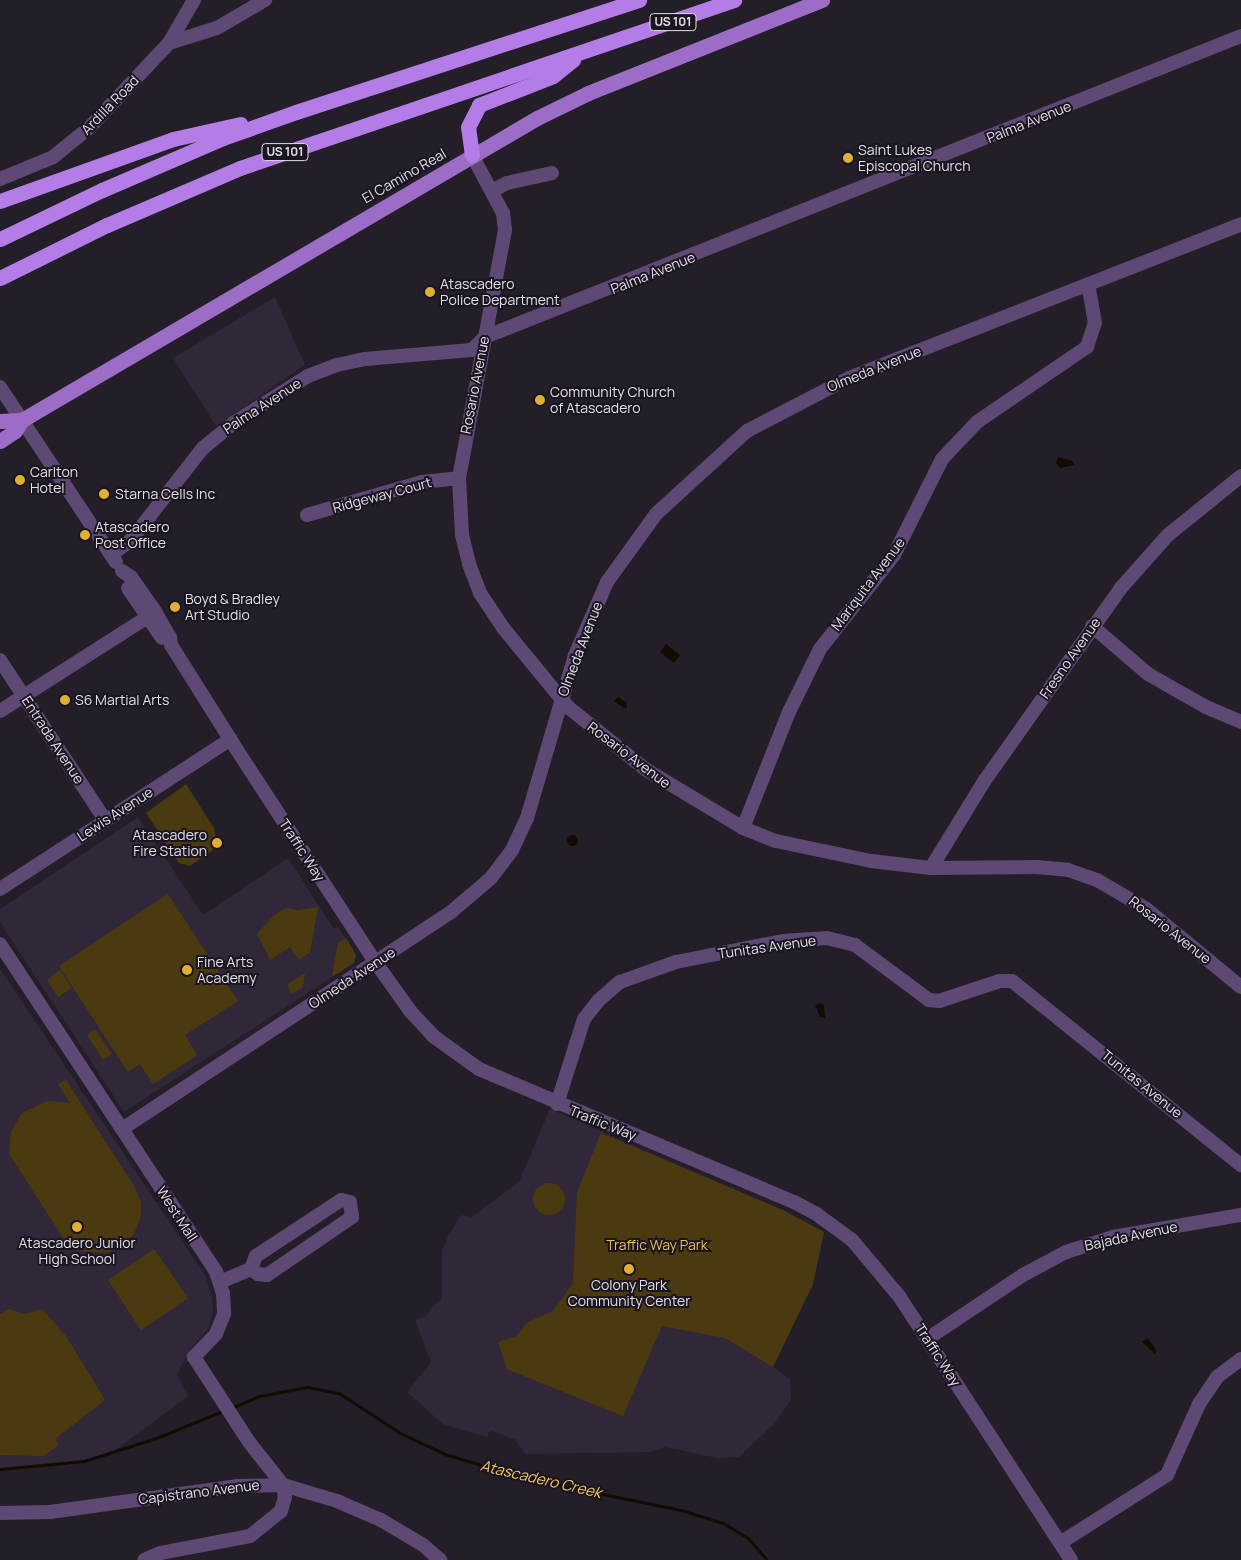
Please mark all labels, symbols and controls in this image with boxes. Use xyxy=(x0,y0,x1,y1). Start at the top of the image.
road number: US 101 xyxy=(649,13,697,32)
street label: Ardilla Road xyxy=(78,72,142,138)
street label: Palma Avenue xyxy=(984,97,1074,147)
road number: US 101 xyxy=(261,142,309,162)
place label: Saint Lukes Episcopal Church xyxy=(858,142,970,174)
street label: El Camino Real xyxy=(359,145,449,207)
marker: Saint Lukes Episcopal Church xyxy=(842,152,854,164)
street label: Palma Avenue xyxy=(608,248,698,298)
place label: Atascadero Police Department xyxy=(440,276,560,308)
marker: Atascadero Police Department xyxy=(424,286,436,298)
street label: Rosario Avenue xyxy=(457,335,493,435)
street label: Olmeda Avenue xyxy=(824,342,924,396)
street label: Palma Avenue xyxy=(220,375,304,437)
place label: Community Church of Atascadero xyxy=(550,384,675,417)
marker: Community Church of Atascadero xyxy=(534,394,546,406)
place label: Carlton Hotel xyxy=(30,464,78,497)
marker: Carlton Hotel xyxy=(14,474,26,486)
street label: Ridgeway Court xyxy=(331,474,433,516)
place label: Starna Cells Inc xyxy=(115,486,215,502)
marker: Starna Cells Inc xyxy=(97,487,111,501)
place label: Atascadero Post Office xyxy=(95,519,169,552)
marker: Atascadero Post Office xyxy=(79,529,91,541)
street label: Mariquita Avenue xyxy=(828,534,908,634)
place label: Boyd & Bradley Art Studio xyxy=(185,591,280,624)
street label: Olmeda Avenue xyxy=(554,599,606,699)
marker: Boyd & Bradley Art Studio xyxy=(169,601,181,613)
street label: Fresno Avenue xyxy=(1036,614,1104,702)
place label: S6 Martial Arts xyxy=(75,692,169,708)
street label: Entrada Avenue xyxy=(18,693,88,787)
marker: S6 Martial Arts xyxy=(59,694,71,706)
street label: Rosario Avenue xyxy=(584,718,674,792)
street label: Lewis Avenue xyxy=(74,783,156,845)
street label: Traffic Way xyxy=(276,816,328,884)
place label: Atascadero Fire Station xyxy=(133,827,207,860)
marker: Atascadero Fire Station xyxy=(211,837,223,849)
street label: Rosario Avenue xyxy=(1126,893,1214,967)
street label: Tunitas Avenue xyxy=(717,932,817,962)
street label: Olmeda Avenue xyxy=(305,944,399,1012)
place label: Fine Arts Academy xyxy=(197,954,257,986)
marker: Fine Arts Academy xyxy=(181,964,193,976)
street label: Tunitas Avenue xyxy=(1098,1046,1186,1122)
street label: Traffic Way xyxy=(567,1102,639,1144)
street label: West Mall xyxy=(153,1183,201,1245)
street label: Bajada Avenue xyxy=(1083,1218,1179,1254)
marker: Atascadero Junior High School xyxy=(71,1221,83,1233)
place label: Atascadero Junior High School xyxy=(19,1235,135,1268)
park label: Traffic Way Park xyxy=(606,1237,708,1253)
marker: Colony Park Community Center xyxy=(623,1263,635,1275)
place label: Colony Park Community Center xyxy=(568,1277,690,1310)
street label: Traffic Way xyxy=(912,1321,964,1389)
water label: Atascadero Creek xyxy=(479,1456,603,1502)
street label: Capistrano Avenue xyxy=(137,1476,261,1508)

